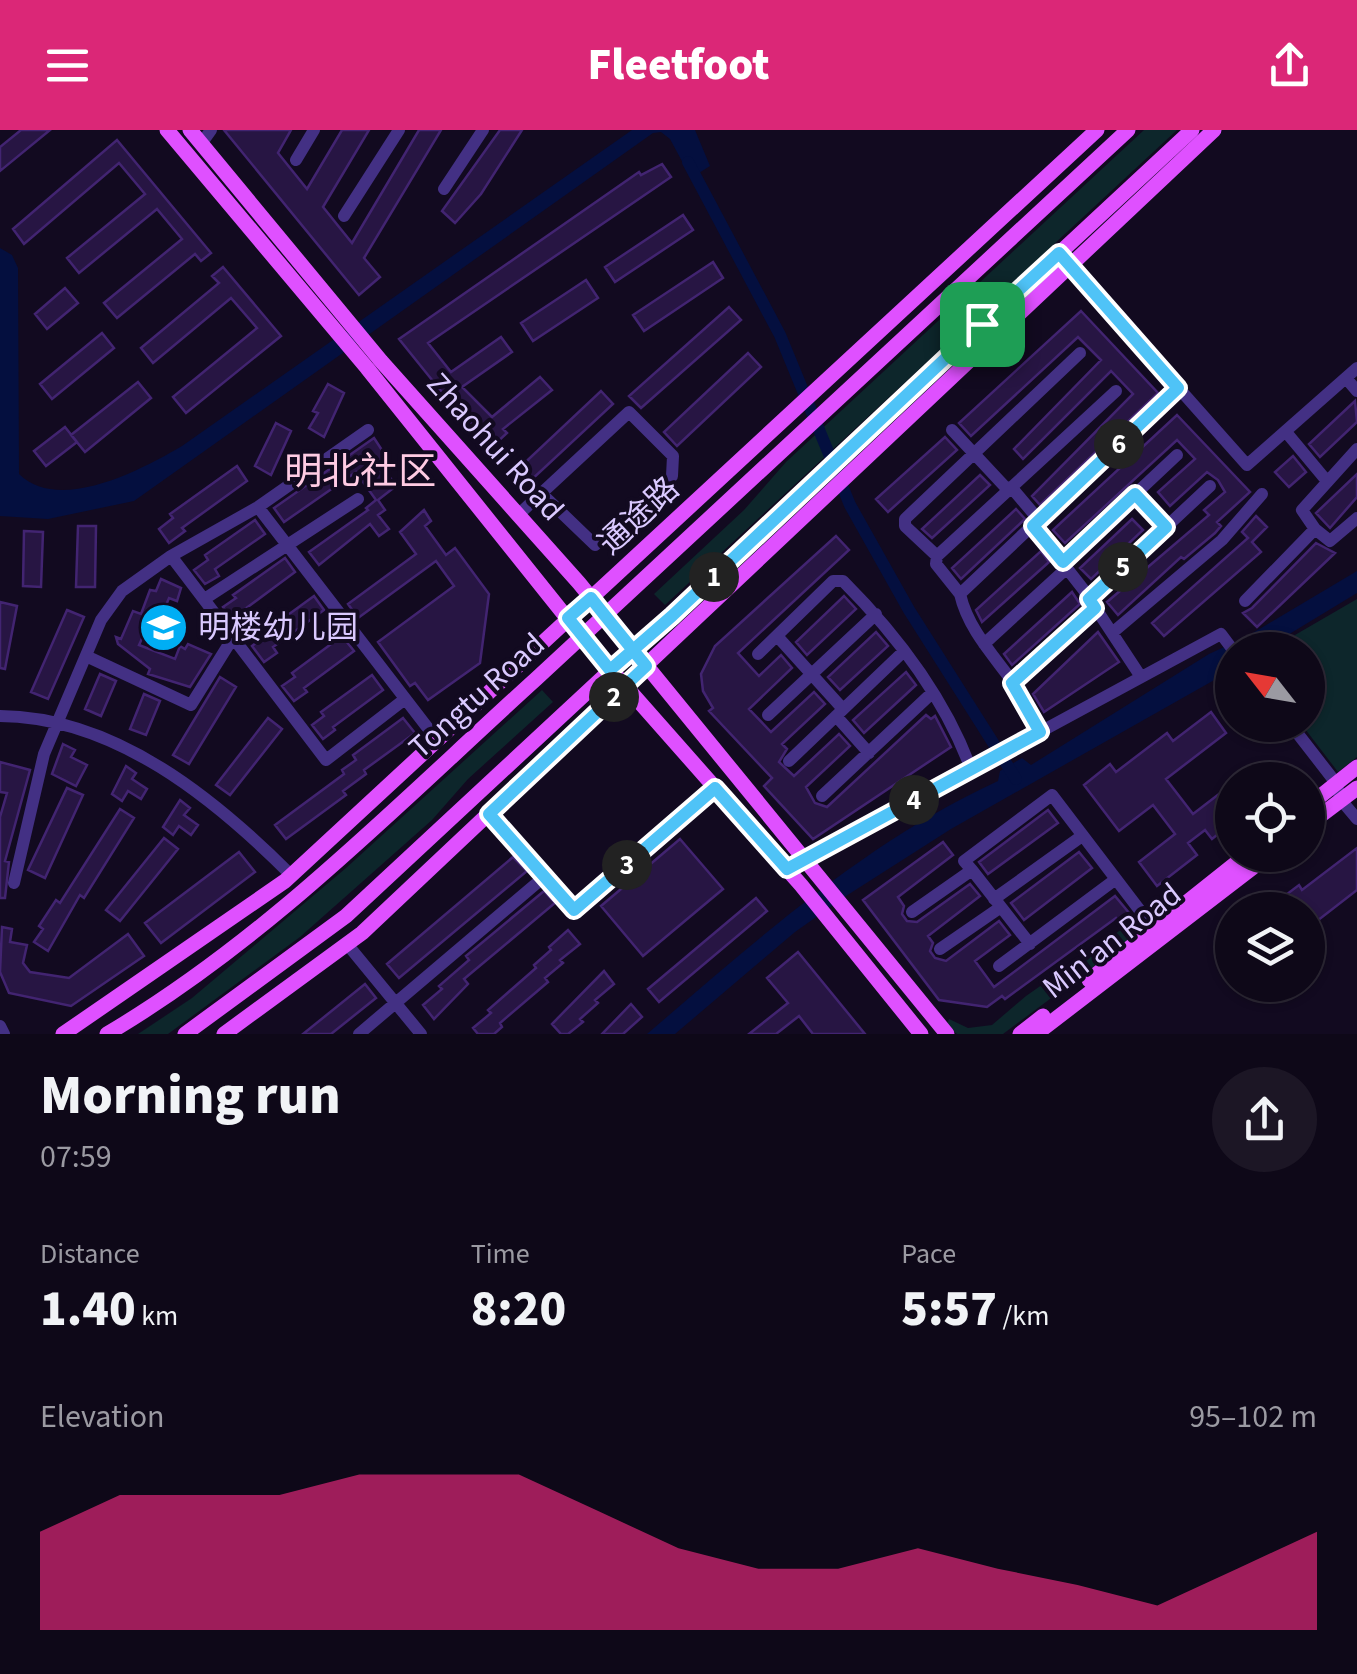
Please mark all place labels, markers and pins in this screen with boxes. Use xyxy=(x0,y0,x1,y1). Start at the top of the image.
pin xyxy=(940,282,1025,367)
pin: 6 xyxy=(1094,419,1144,469)
pin: 5 xyxy=(1098,542,1148,592)
pin: 1 xyxy=(689,552,739,602)
school or university icon: 明楼幼儿园 xyxy=(137,602,189,654)
place label: 明楼幼儿园 xyxy=(198,605,358,651)
pin: 2 xyxy=(589,672,639,722)
pin: 4 xyxy=(889,775,939,825)
pin: 3 xyxy=(602,840,652,890)

